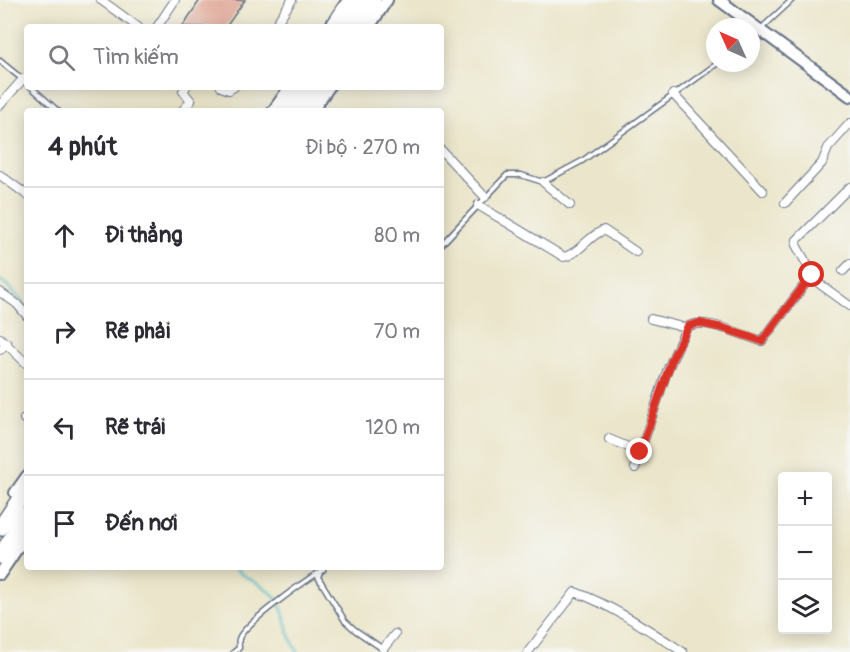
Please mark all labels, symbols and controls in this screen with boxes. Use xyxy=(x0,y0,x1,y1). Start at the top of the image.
north arrow xyxy=(706,18,760,72)
search box xyxy=(24,24,444,90)
icon: search xyxy=(45,41,78,74)
text: Tìm kiếm xyxy=(93,43,179,71)
text: 4 phút xyxy=(48,131,117,163)
text: Đi bộ · 270 m xyxy=(305,135,420,160)
icon: ahead xyxy=(48,219,81,252)
text: Đi thẳng xyxy=(105,221,183,249)
text: 80 m xyxy=(374,223,420,248)
route start xyxy=(798,261,824,287)
icon: right xyxy=(48,315,81,348)
text: Rẽ phải xyxy=(105,317,170,345)
text: 70 m xyxy=(374,319,420,344)
icon: left xyxy=(48,411,81,444)
text: Rẽ trái xyxy=(105,413,165,441)
text: 120 m xyxy=(365,415,420,440)
route end xyxy=(626,438,652,464)
map controls xyxy=(778,472,832,634)
button: + xyxy=(778,472,832,526)
icon: arrive xyxy=(48,507,81,540)
text: Đến nơi xyxy=(105,509,177,537)
button: − xyxy=(778,526,832,580)
button: layers xyxy=(778,580,832,634)

